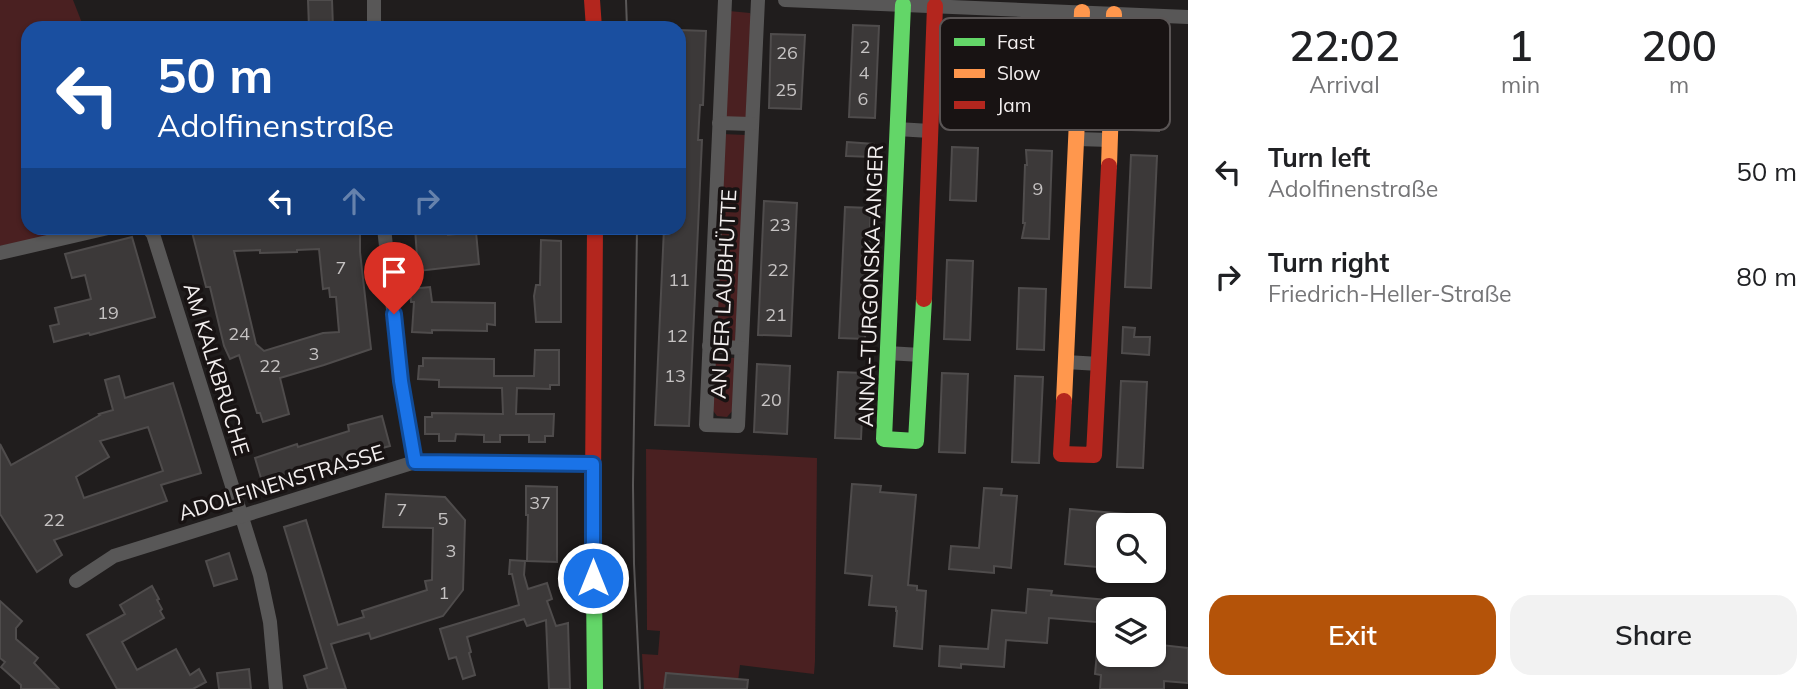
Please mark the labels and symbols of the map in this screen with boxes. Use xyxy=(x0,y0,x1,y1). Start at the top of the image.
legend xyxy=(940,18,1170,130)
text: Fast xyxy=(997,30,1035,54)
house number: 2 xyxy=(860,35,870,58)
house number: 26 xyxy=(776,41,798,64)
house number: 4 xyxy=(859,61,870,84)
text: Slow xyxy=(997,61,1041,85)
house number: 25 xyxy=(775,78,797,101)
house number: 6 xyxy=(858,87,868,110)
text: Jam xyxy=(997,93,1031,117)
street label: ANNA-TURGONSKA-ANGER xyxy=(852,144,888,428)
house number: 9 xyxy=(1033,177,1043,200)
street label: AN DER LAUBHÜTTE xyxy=(705,188,741,400)
house number: 23 xyxy=(769,213,791,236)
pin xyxy=(364,242,424,314)
house number: 7 xyxy=(336,256,346,279)
house number: 22 xyxy=(767,258,789,281)
house number: 11 xyxy=(668,268,690,291)
street label: AM KALKBRUCHE xyxy=(178,280,256,458)
house number: 19 xyxy=(97,301,119,324)
house number: 21 xyxy=(765,303,787,326)
house number: 24 xyxy=(228,322,250,345)
house number: 12 xyxy=(666,324,688,347)
house number: 3 xyxy=(309,342,319,365)
house number: 22 xyxy=(259,354,281,377)
house number: 13 xyxy=(664,364,686,387)
house number: 20 xyxy=(760,388,782,411)
street label: ADOLFINENSTRASSE xyxy=(175,438,387,526)
house number: 37 xyxy=(529,491,551,514)
house number: 7 xyxy=(397,498,407,521)
house number: 5 xyxy=(438,507,449,530)
house number: 22 xyxy=(43,508,65,531)
house number: 3 xyxy=(446,539,456,562)
position arrow xyxy=(556,541,630,615)
house number: 1 xyxy=(439,581,449,604)

